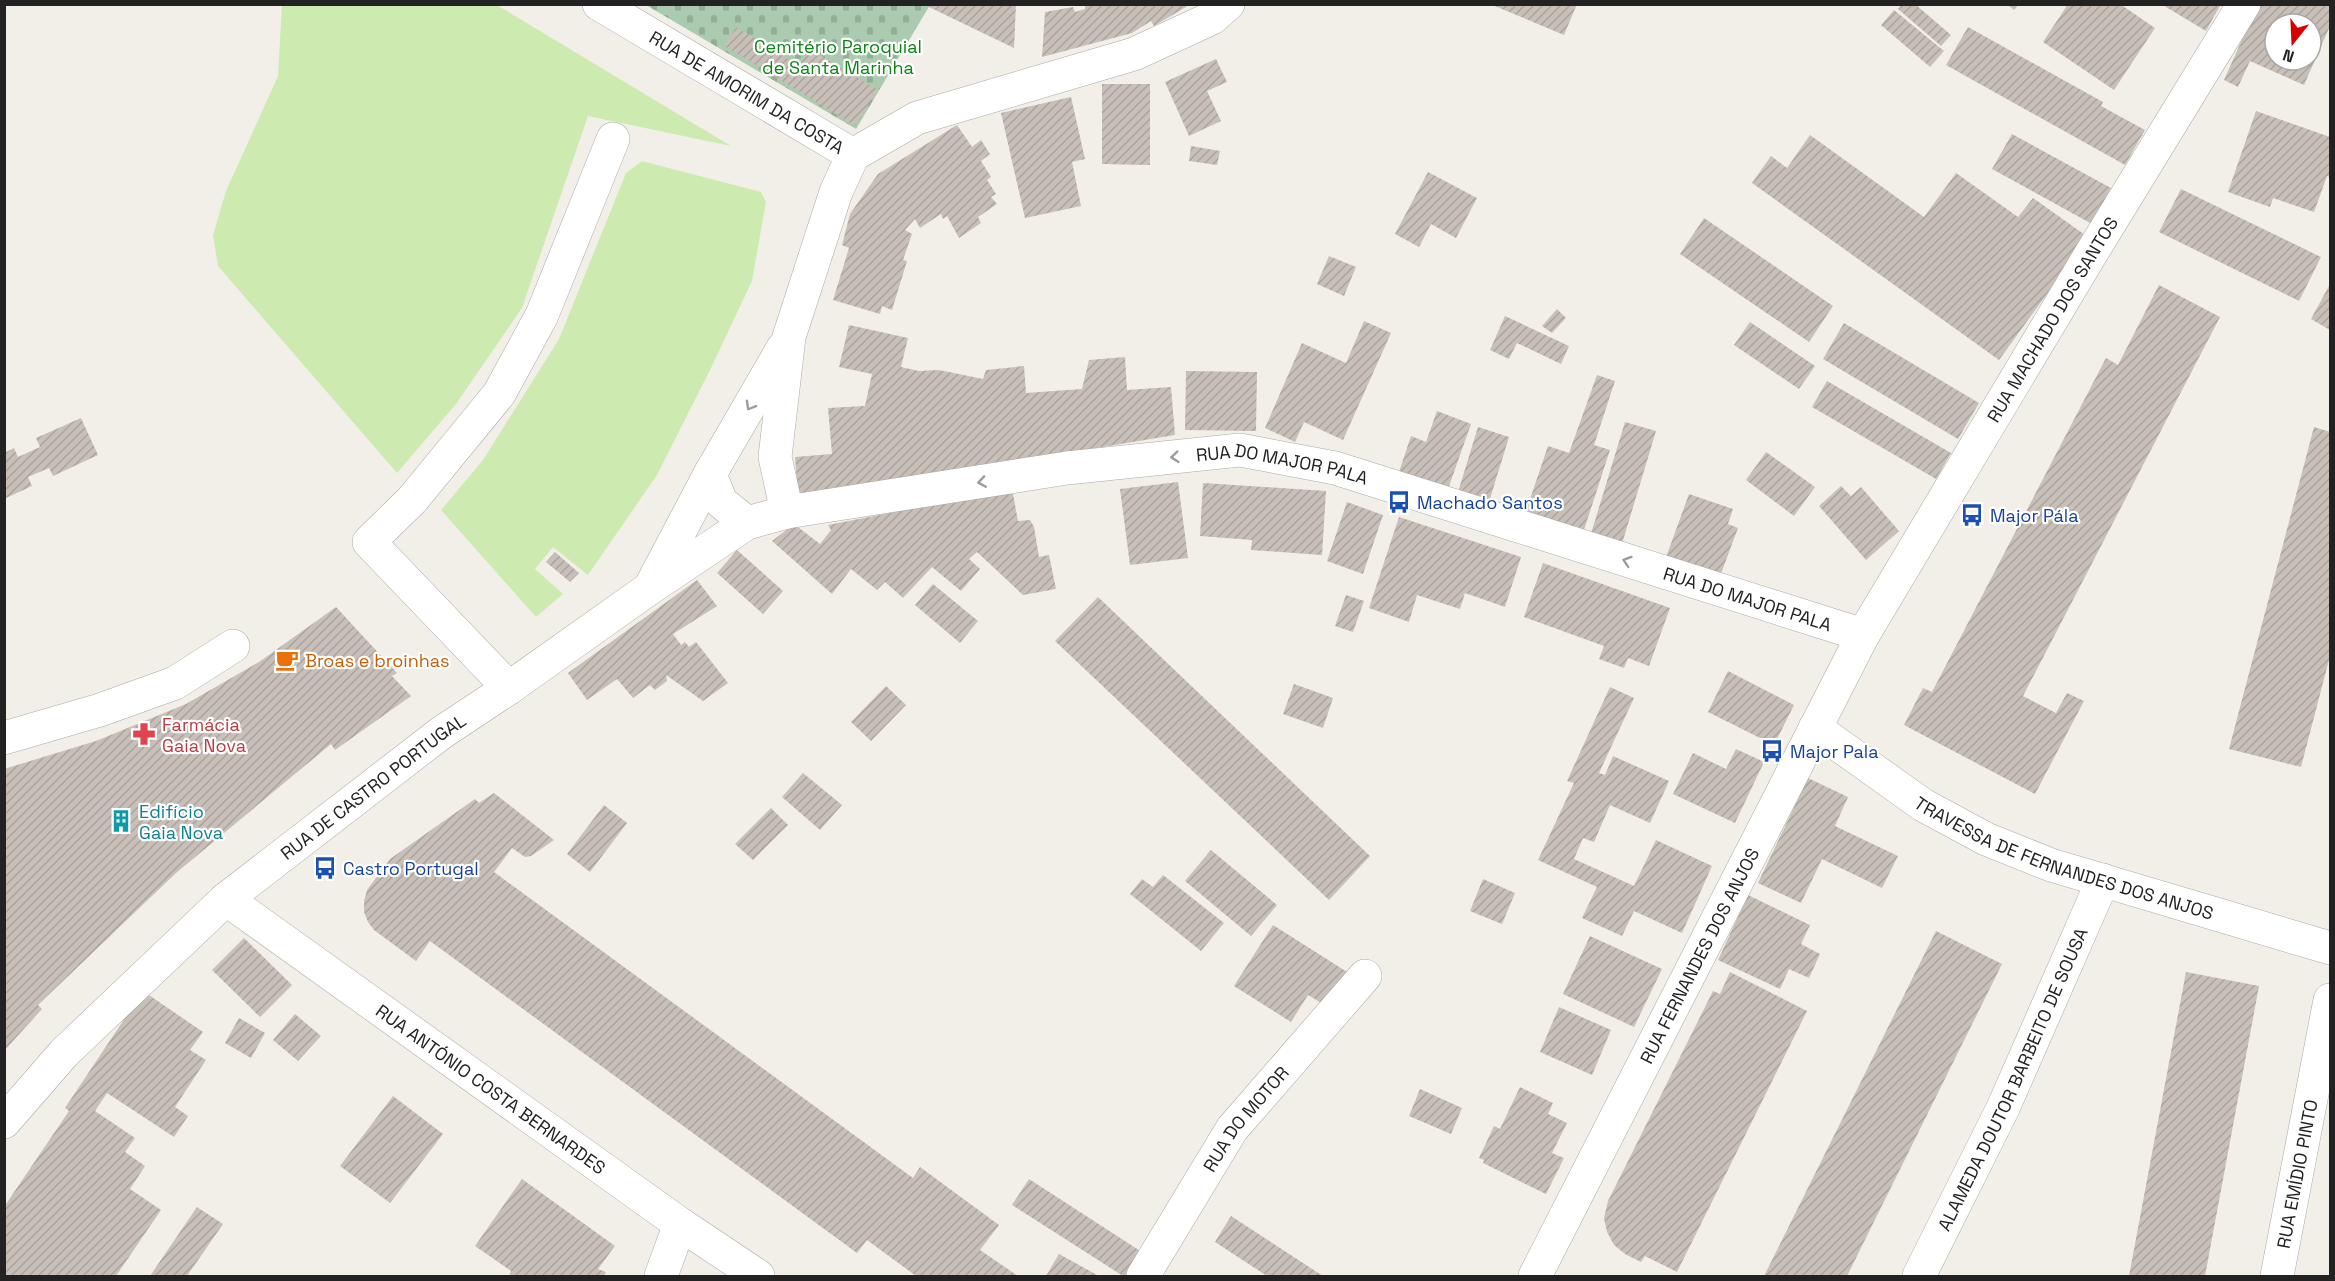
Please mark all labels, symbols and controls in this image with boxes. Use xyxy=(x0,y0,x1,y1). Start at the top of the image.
north arrow xyxy=(2263,12,2323,72)
street label: RUA DE AMORIM DA COSTA xyxy=(645,25,848,159)
park label: Cemitério Paroquial de Santa Marinha xyxy=(754,35,922,79)
text: N xyxy=(2280,44,2297,67)
street label: RUA MACHADO DOS SANTOS xyxy=(1981,212,2123,426)
one-way arrow xyxy=(745,400,757,410)
street label: RUA DO MAJOR PALA xyxy=(1195,438,1371,489)
one-way arrow xyxy=(1170,450,1180,463)
one-way arrow xyxy=(977,475,986,487)
bus stop icon: Machado Santos xyxy=(1386,489,1412,515)
place label: Machado Santos xyxy=(1417,491,1563,514)
bus stop icon: Major Pála xyxy=(1959,502,1985,528)
place label: Major Pála xyxy=(1990,504,2079,527)
one-way arrow xyxy=(1622,555,1633,568)
street label: RUA DO MAJOR PALA xyxy=(1661,561,1835,636)
cafe icon: Broas e broinhas xyxy=(274,647,300,673)
place label: Broas e broinhas xyxy=(305,649,450,672)
street label: RUA DE CASTRO PORTUGAL xyxy=(276,708,470,864)
place label: Farmácia Gaia Nova xyxy=(162,713,246,757)
pharmacy icon: Farmácia Gaia Nova xyxy=(131,721,157,747)
bus stop icon: Major Pala xyxy=(1759,738,1785,764)
place label: Major Pala xyxy=(1790,740,1879,763)
street label: TRAVESSA DE FERNANDES DOS ANJOS xyxy=(1910,791,2216,924)
place label: Edifício Gaia Nova xyxy=(139,800,223,844)
building icon: Edifício Gaia Nova xyxy=(108,808,134,834)
street label: RUA FERNANDES DOS ANJOS xyxy=(1634,844,1764,1067)
bus stop icon: Castro Portugal xyxy=(312,855,338,881)
place label: Castro Portugal xyxy=(343,857,479,880)
street label: ALAMEDA DOUTOR BARBEITO DE SOUSA xyxy=(1932,924,2092,1234)
street label: RUA ANTÓNIO COSTA BERNARDES xyxy=(372,999,611,1179)
street label: RUA DO MOTOR xyxy=(1197,1061,1293,1176)
street label: RUA EMÍDIO PINTO xyxy=(2271,1097,2322,1250)

